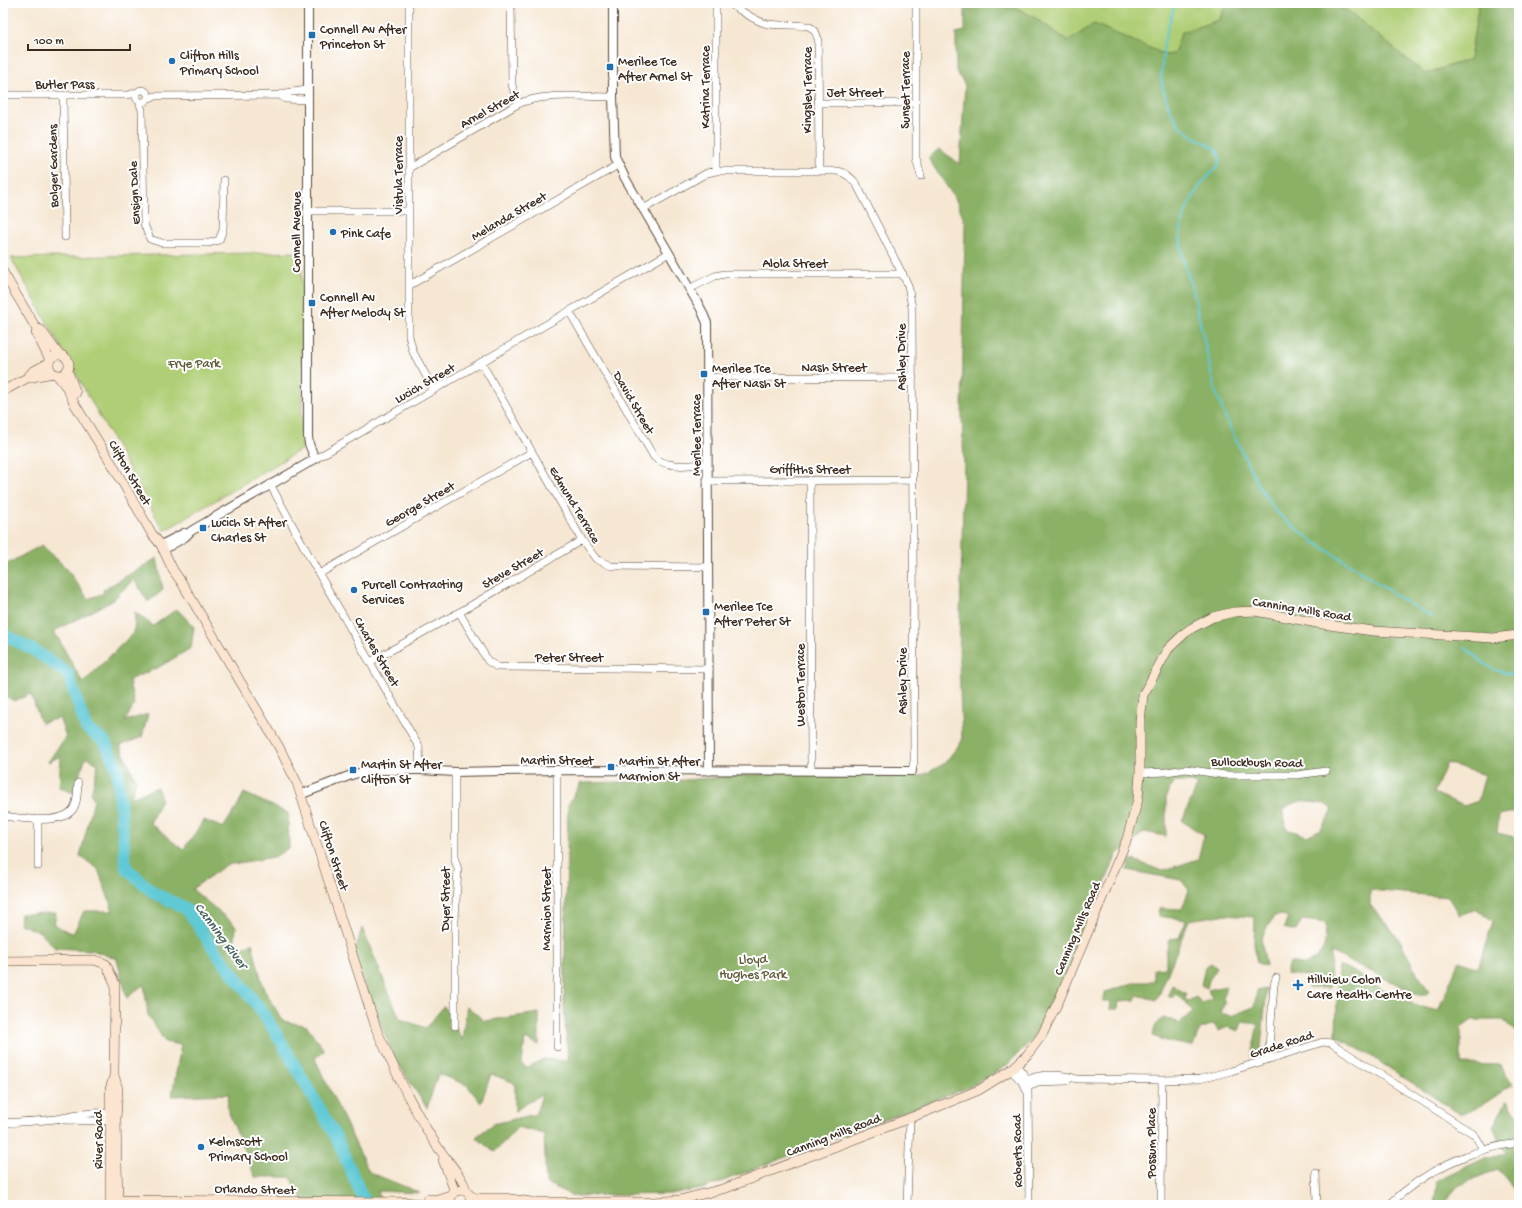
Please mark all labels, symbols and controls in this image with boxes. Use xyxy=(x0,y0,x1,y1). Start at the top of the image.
place label: Connell Av After Princeton St xyxy=(319,23,408,53)
scale bar xyxy=(28,26,130,52)
marker: Connell Av After Princeton St xyxy=(307,30,317,40)
text: 100 m xyxy=(33,35,64,49)
street label: Katrina Terrace xyxy=(699,45,714,128)
street label: Kingsley Terrace xyxy=(801,46,816,133)
place label: Clifton Hills Primary School xyxy=(179,49,259,79)
street label: Sunset Terrace xyxy=(899,51,914,129)
place label: Merilee Tce After Arnel St xyxy=(618,55,693,85)
marker: Clifton Hills Primary School xyxy=(167,56,177,66)
marker: Merilee Tce After Arnel St xyxy=(605,62,615,72)
street label: Butler Pass xyxy=(34,78,96,93)
street label: Jet Street xyxy=(827,86,885,101)
street label: Arnel Street xyxy=(458,87,524,133)
street label: Bolger Gardens xyxy=(46,123,63,209)
street label: Vistula Terrace xyxy=(392,135,407,215)
street label: Ensign Dale xyxy=(126,160,145,225)
street label: Melanda Street xyxy=(469,189,551,245)
street label: Connell Avenue xyxy=(290,191,305,272)
marker: Pink Cafe xyxy=(328,227,338,237)
place label: Pink Cafe xyxy=(340,227,391,242)
street label: Alola Street xyxy=(762,257,829,272)
place label: Connell Av After Melody St xyxy=(320,291,407,321)
marker: Connell Av After Melody St xyxy=(307,298,317,308)
street label: Ashley Drive xyxy=(895,323,910,390)
park label: Frye Park xyxy=(167,357,221,372)
street label: Lucich Street xyxy=(392,360,460,407)
street label: Nash Street xyxy=(801,361,868,376)
place label: Merilee Tce After Nash St xyxy=(712,362,787,392)
street label: David Street xyxy=(608,368,658,439)
marker: Merilee Tce After Nash St xyxy=(699,369,709,379)
street label: Merilee Terrace xyxy=(690,394,705,476)
street label: Clifton Street xyxy=(104,438,154,510)
street label: Griffiths Street xyxy=(769,463,852,478)
street label: Edmund Terrace xyxy=(545,464,603,547)
street label: George Street xyxy=(383,478,459,531)
place label: Lucich St After Charles St xyxy=(211,516,288,546)
marker: Lucich St After Charles St xyxy=(198,523,208,533)
street label: Steve Street xyxy=(480,545,548,593)
place label: Purcell Contracting Services xyxy=(361,578,463,608)
marker: Purcell Contracting Services xyxy=(349,585,359,595)
street label: Canning Mills Road xyxy=(1251,595,1353,626)
place label: Merilee Tce After Peter St xyxy=(714,600,792,630)
marker: Merilee Tce After Peter St xyxy=(701,607,711,617)
street label: Charles Street xyxy=(350,615,403,691)
street label: Weston Terrace xyxy=(794,643,809,727)
street label: Ashley Drive xyxy=(896,647,911,714)
street label: Peter Street xyxy=(534,651,605,666)
street label: Martin Street xyxy=(521,754,595,769)
place label: Martin St After Marmion St xyxy=(619,755,701,785)
street label: Bullockbush Road xyxy=(1210,755,1304,772)
place label: Martin St After Clifton St xyxy=(361,758,443,788)
marker: Martin St After Marmion St xyxy=(606,762,616,772)
marker: Martin St After Clifton St xyxy=(348,765,358,775)
street label: Clifton Street xyxy=(314,819,352,894)
street label: Dyer Street xyxy=(439,865,454,932)
street label: Marmion Street xyxy=(540,866,555,951)
street label: Canning Mills Road xyxy=(1052,879,1105,978)
water label: Canning River xyxy=(190,900,252,975)
park label: Lloyd Hughes Park xyxy=(719,953,788,983)
place label: Hillview Colon Care Health Centre xyxy=(1307,973,1412,1003)
marker: Hillview Colon Care Health Centre xyxy=(1292,979,1304,991)
street label: Grade Road xyxy=(1248,1028,1317,1063)
street label: Possum Place xyxy=(1145,1108,1160,1179)
street label: River Road xyxy=(92,1110,107,1169)
street label: Canning Mills Road xyxy=(785,1111,885,1161)
street label: Roberts Road xyxy=(1010,1113,1027,1188)
place label: Kelmscott Primary School xyxy=(208,1135,288,1165)
marker: Kelmscott Primary School xyxy=(196,1142,206,1152)
street label: Orlando Street xyxy=(214,1182,297,1199)

